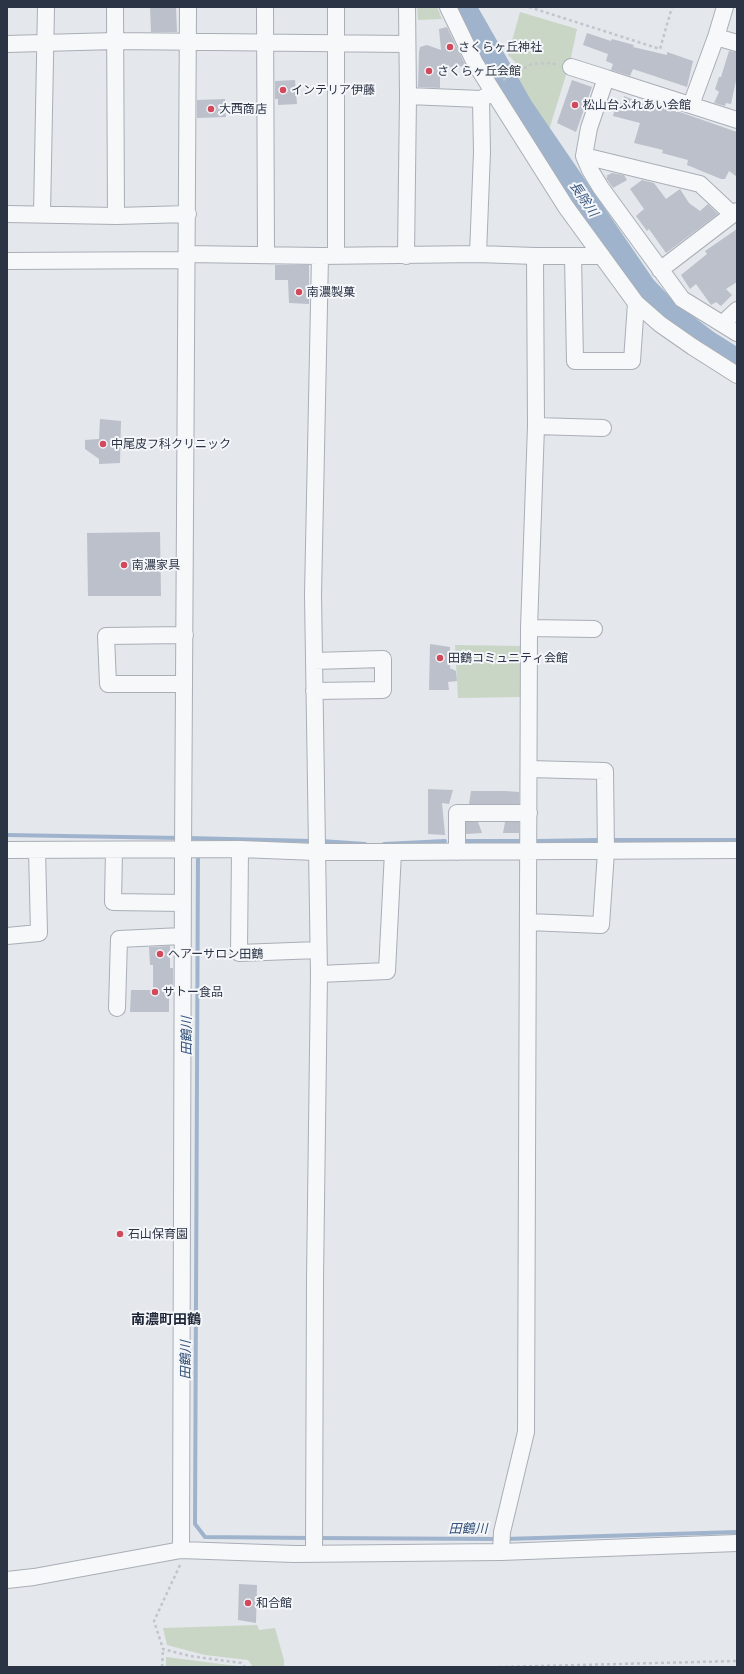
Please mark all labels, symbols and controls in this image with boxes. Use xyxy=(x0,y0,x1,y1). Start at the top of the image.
place label: さくらヶ丘神社 xyxy=(458,40,542,54)
marker: さくらヶ丘神社 xyxy=(445,42,455,52)
place label: さくらヶ丘会館 xyxy=(437,64,521,78)
marker: さくらヶ丘会館 xyxy=(424,66,434,76)
place label: インテリア伊藤 xyxy=(291,83,375,97)
marker: インテリア伊藤 xyxy=(278,85,288,95)
place label: 松山台ふれあい会館 xyxy=(583,98,691,112)
marker: 松山台ふれあい会館 xyxy=(570,100,580,110)
place label: 大西商店 xyxy=(219,102,267,116)
marker: 大西商店 xyxy=(206,104,216,114)
water label: 長除川 xyxy=(567,178,601,220)
place label: 南濃製菓 xyxy=(307,285,355,299)
marker: 南濃製菓 xyxy=(294,287,304,297)
place label: 中尾皮フ科クリニック xyxy=(111,437,231,451)
marker: 中尾皮フ科クリニック xyxy=(98,439,108,449)
place label: 南濃家具 xyxy=(132,558,180,572)
marker: 南濃家具 xyxy=(119,560,129,570)
place label: 田鶴コミュニティ会館 xyxy=(448,651,568,665)
marker: 田鶴コミュニティ会館 xyxy=(435,653,445,663)
place label: ヘアーサロン田鶴 xyxy=(168,947,263,961)
marker: ヘアーサロン田鶴 xyxy=(155,949,165,959)
place label: サトー食品 xyxy=(163,985,223,999)
marker: サトー食品 xyxy=(150,987,160,997)
water label: 田鶴川 xyxy=(179,1017,195,1055)
place label: 石山保育園 xyxy=(128,1227,188,1241)
marker: 石山保育園 xyxy=(115,1229,125,1239)
district label: 南濃町田鶴 xyxy=(131,1311,201,1327)
water label: 田鶴川 xyxy=(178,1341,194,1379)
water label: 田鶴川 xyxy=(449,1521,487,1537)
place label: 和合館 xyxy=(256,1596,292,1610)
marker: 和合館 xyxy=(243,1598,253,1608)

